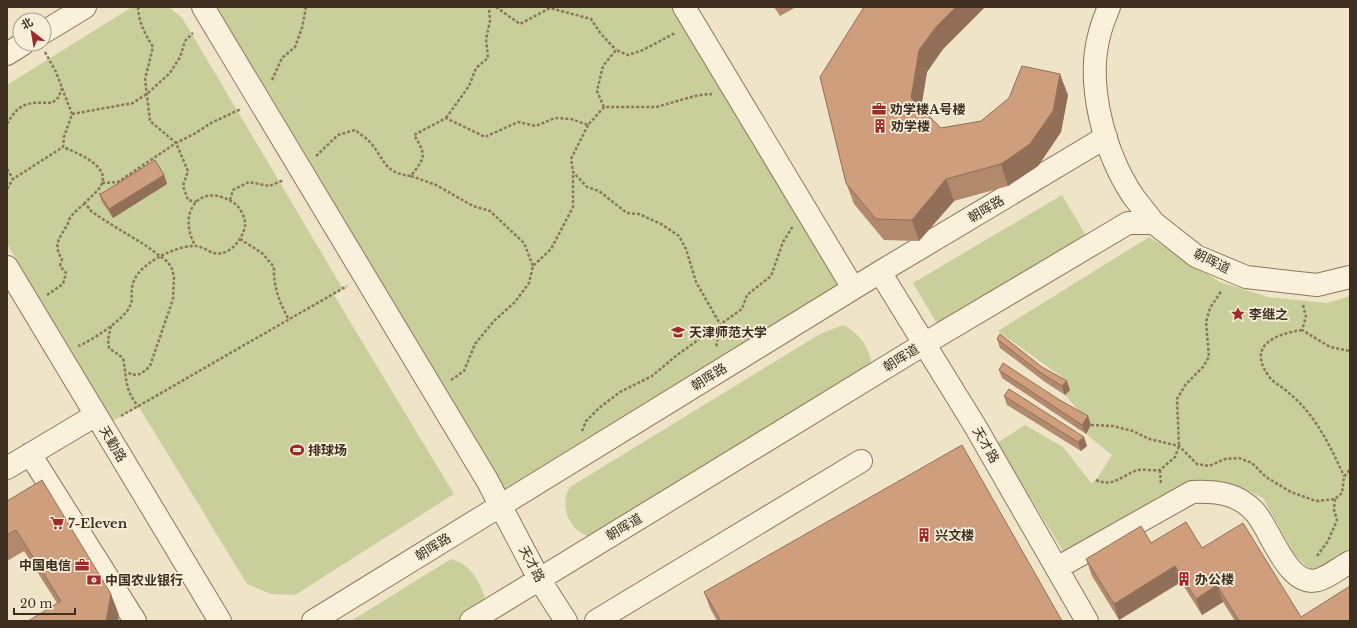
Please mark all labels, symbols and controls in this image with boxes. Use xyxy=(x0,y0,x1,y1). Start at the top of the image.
north arrow xyxy=(12,12,52,52)
text: 北 xyxy=(19,15,35,32)
office icon: 劝学楼A号楼 xyxy=(871,101,887,117)
place label: 劝学楼A号楼 xyxy=(890,101,966,118)
building icon: 劝学楼 xyxy=(872,118,888,134)
place label: 劝学楼 xyxy=(891,118,930,135)
street label: 朝晖路 xyxy=(965,192,1007,226)
street label: 朝晖道 xyxy=(1191,245,1233,277)
place icon: 李继之 xyxy=(1230,306,1246,322)
place label: 李继之 xyxy=(1249,306,1288,323)
school or university icon: 天津师范大学 xyxy=(670,324,686,340)
place label: 天津师范大学 xyxy=(689,324,767,341)
street label: 朝晖道 xyxy=(880,340,922,376)
street label: 朝晖路 xyxy=(688,359,730,395)
street label: 天勤路 xyxy=(96,423,130,465)
street label: 天才路 xyxy=(969,424,1003,466)
sports icon: 排球场 xyxy=(289,442,305,458)
place label: 排球场 xyxy=(308,442,347,459)
street label: 朝晖道 xyxy=(603,510,645,544)
supermarket icon: 7-Eleven xyxy=(49,515,65,531)
place label: 7-Eleven xyxy=(68,515,128,532)
building icon: 兴文楼 xyxy=(916,527,932,543)
place label: 兴文楼 xyxy=(935,527,974,544)
street label: 朝晖路 xyxy=(412,529,454,565)
street label: 天才路 xyxy=(515,543,549,585)
place label: 中国电信 xyxy=(19,557,71,574)
office icon: 中国电信 xyxy=(74,557,90,573)
building icon: 办公楼 xyxy=(1176,571,1192,587)
place label: 办公楼 xyxy=(1195,571,1234,588)
bank icon: 中国农业银行 xyxy=(86,572,102,588)
place label: 中国农业银行 xyxy=(105,572,183,589)
scale bar xyxy=(14,590,75,616)
text: 20 m xyxy=(20,596,52,611)

